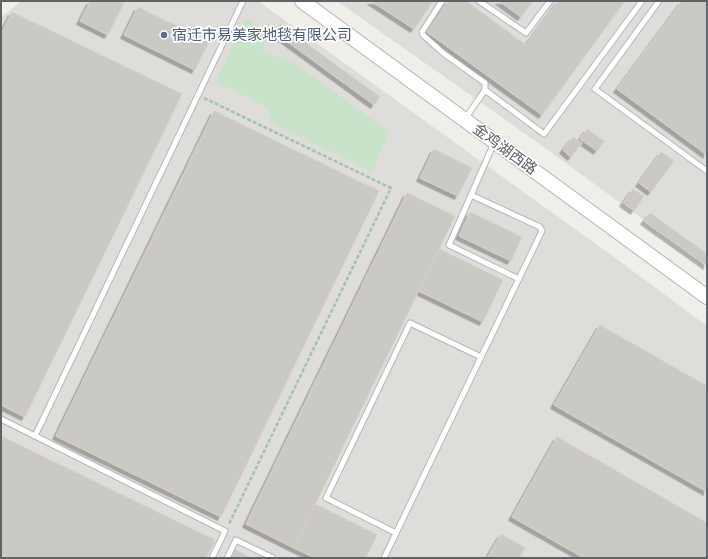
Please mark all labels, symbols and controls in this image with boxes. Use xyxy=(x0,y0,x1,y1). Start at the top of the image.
place label: 宿迁市易美家地毯有限公司 xyxy=(172,26,352,44)
marker: 宿迁市易美家地毯有限公司 xyxy=(159,30,169,40)
street label: 金鸡湖西路 xyxy=(469,120,541,178)

